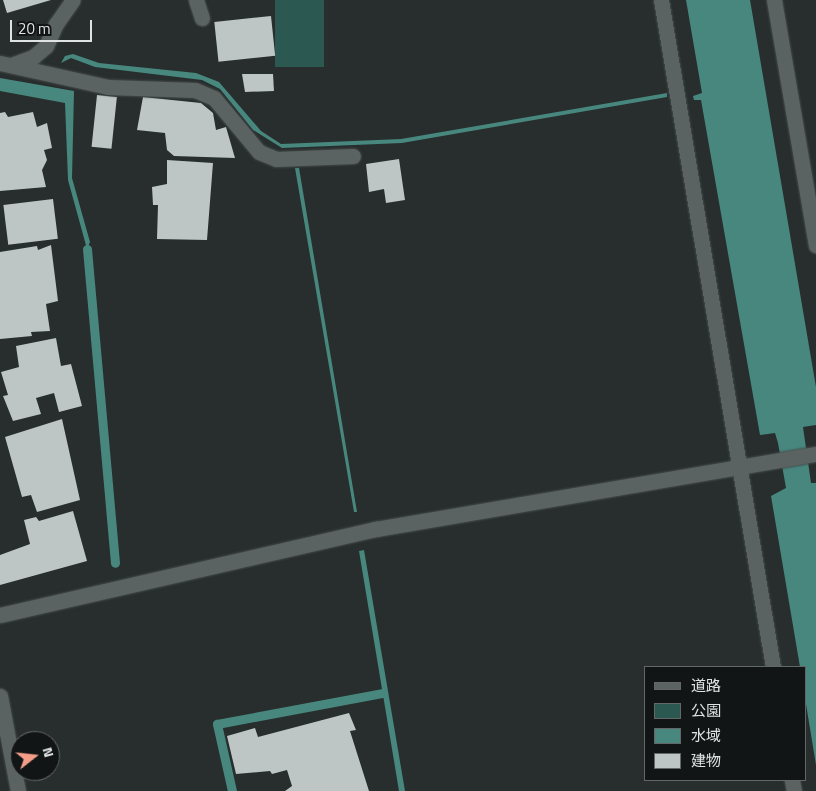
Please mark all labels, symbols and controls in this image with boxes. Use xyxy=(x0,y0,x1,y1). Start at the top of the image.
scale bar xyxy=(12,10,95,42)
text: 20 m xyxy=(18,17,51,40)
legend xyxy=(644,666,806,781)
text: 道路 xyxy=(691,674,721,697)
text: 公園 xyxy=(691,699,721,722)
text: 水域 xyxy=(691,724,721,747)
north arrow xyxy=(10,731,60,781)
text: N xyxy=(38,744,60,760)
text: 建物 xyxy=(691,749,721,772)

